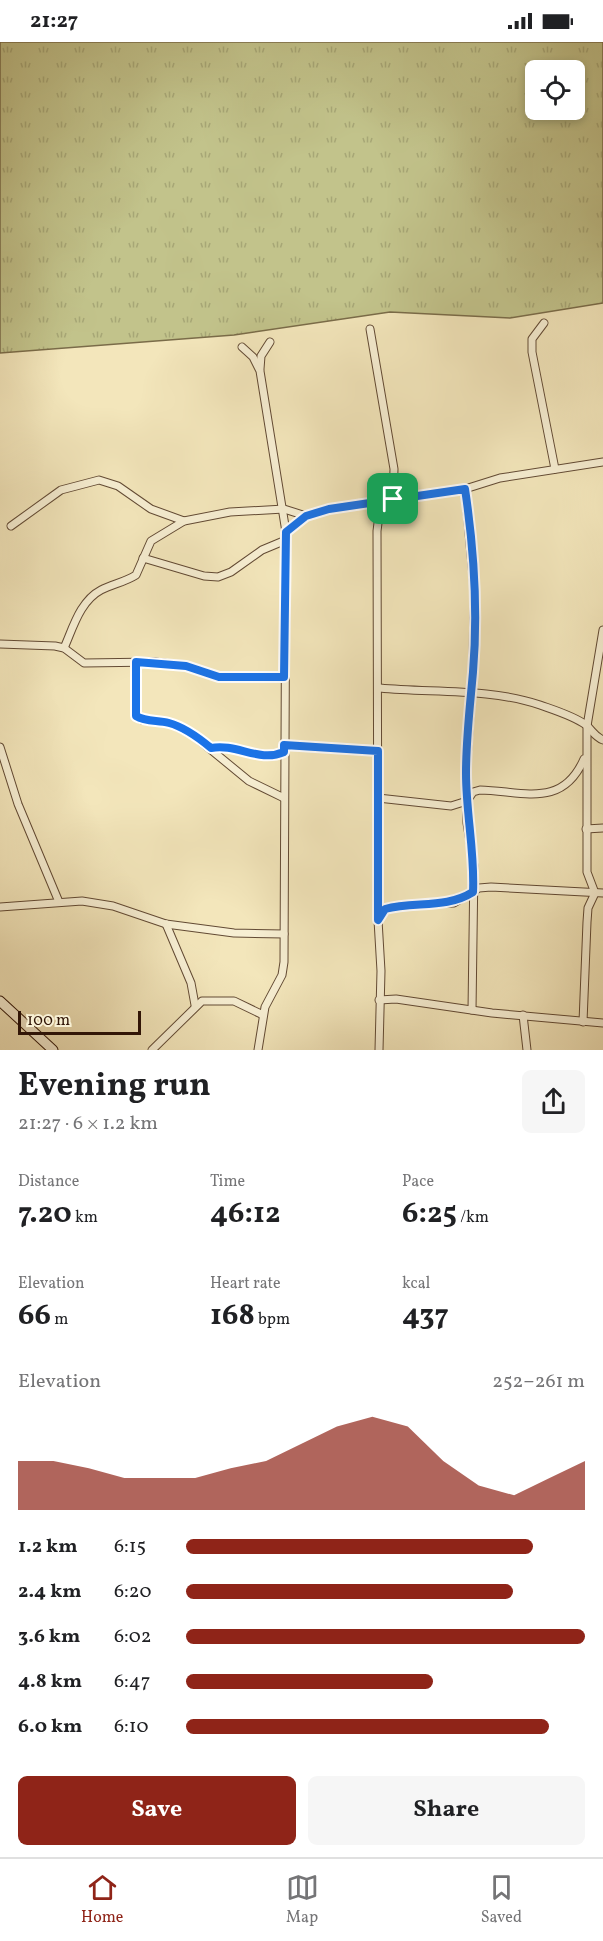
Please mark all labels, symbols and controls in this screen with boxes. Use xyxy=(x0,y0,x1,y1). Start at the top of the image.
text: 21:27 xyxy=(30,6,78,37)
map controls xyxy=(525,60,585,120)
button: locate xyxy=(525,60,585,120)
pin xyxy=(367,473,418,524)
icon: arrive xyxy=(376,482,409,515)
scale bar xyxy=(18,1008,141,1036)
text: 100 m xyxy=(27,1010,70,1032)
text: Evening run xyxy=(18,1064,211,1110)
button: share xyxy=(522,1070,585,1133)
text: 21:27 · 6 × 1.2 km xyxy=(18,1110,158,1138)
text: Distance xyxy=(18,1171,79,1193)
text: Time xyxy=(210,1171,245,1193)
text: Pace xyxy=(402,1171,434,1193)
text: 7.20 xyxy=(18,1193,72,1235)
text: 46:12 xyxy=(210,1193,281,1235)
text: 6:25 xyxy=(402,1193,457,1235)
text: km xyxy=(72,1207,98,1229)
text: /km xyxy=(457,1207,489,1229)
text: Elevation xyxy=(18,1273,85,1295)
text: Heart rate xyxy=(210,1273,281,1295)
text: kcal xyxy=(402,1273,430,1295)
text: 66 xyxy=(18,1295,51,1337)
text: 168 xyxy=(210,1295,255,1337)
text: 437 xyxy=(402,1295,449,1337)
text: m xyxy=(51,1309,68,1331)
text: bpm xyxy=(255,1309,290,1331)
text: Elevation xyxy=(18,1368,101,1396)
text: 252–261 m xyxy=(492,1368,585,1396)
text: 1.2 km xyxy=(18,1533,78,1561)
text: 6:15 xyxy=(114,1533,146,1561)
text: 2.4 km xyxy=(18,1578,82,1606)
text: 6:20 xyxy=(114,1578,151,1606)
text: 3.6 km xyxy=(18,1623,80,1651)
text: 6:02 xyxy=(114,1623,152,1651)
text: 4.8 km xyxy=(18,1668,82,1696)
text: 6:47 xyxy=(114,1668,150,1696)
text: 6.0 km xyxy=(18,1713,82,1741)
text: 6:10 xyxy=(114,1713,149,1741)
button: Save xyxy=(18,1776,296,1845)
button: Share xyxy=(308,1776,585,1845)
tab: Home xyxy=(81,1871,123,1929)
tab: Map xyxy=(286,1871,319,1929)
tab: Saved xyxy=(481,1871,522,1929)

